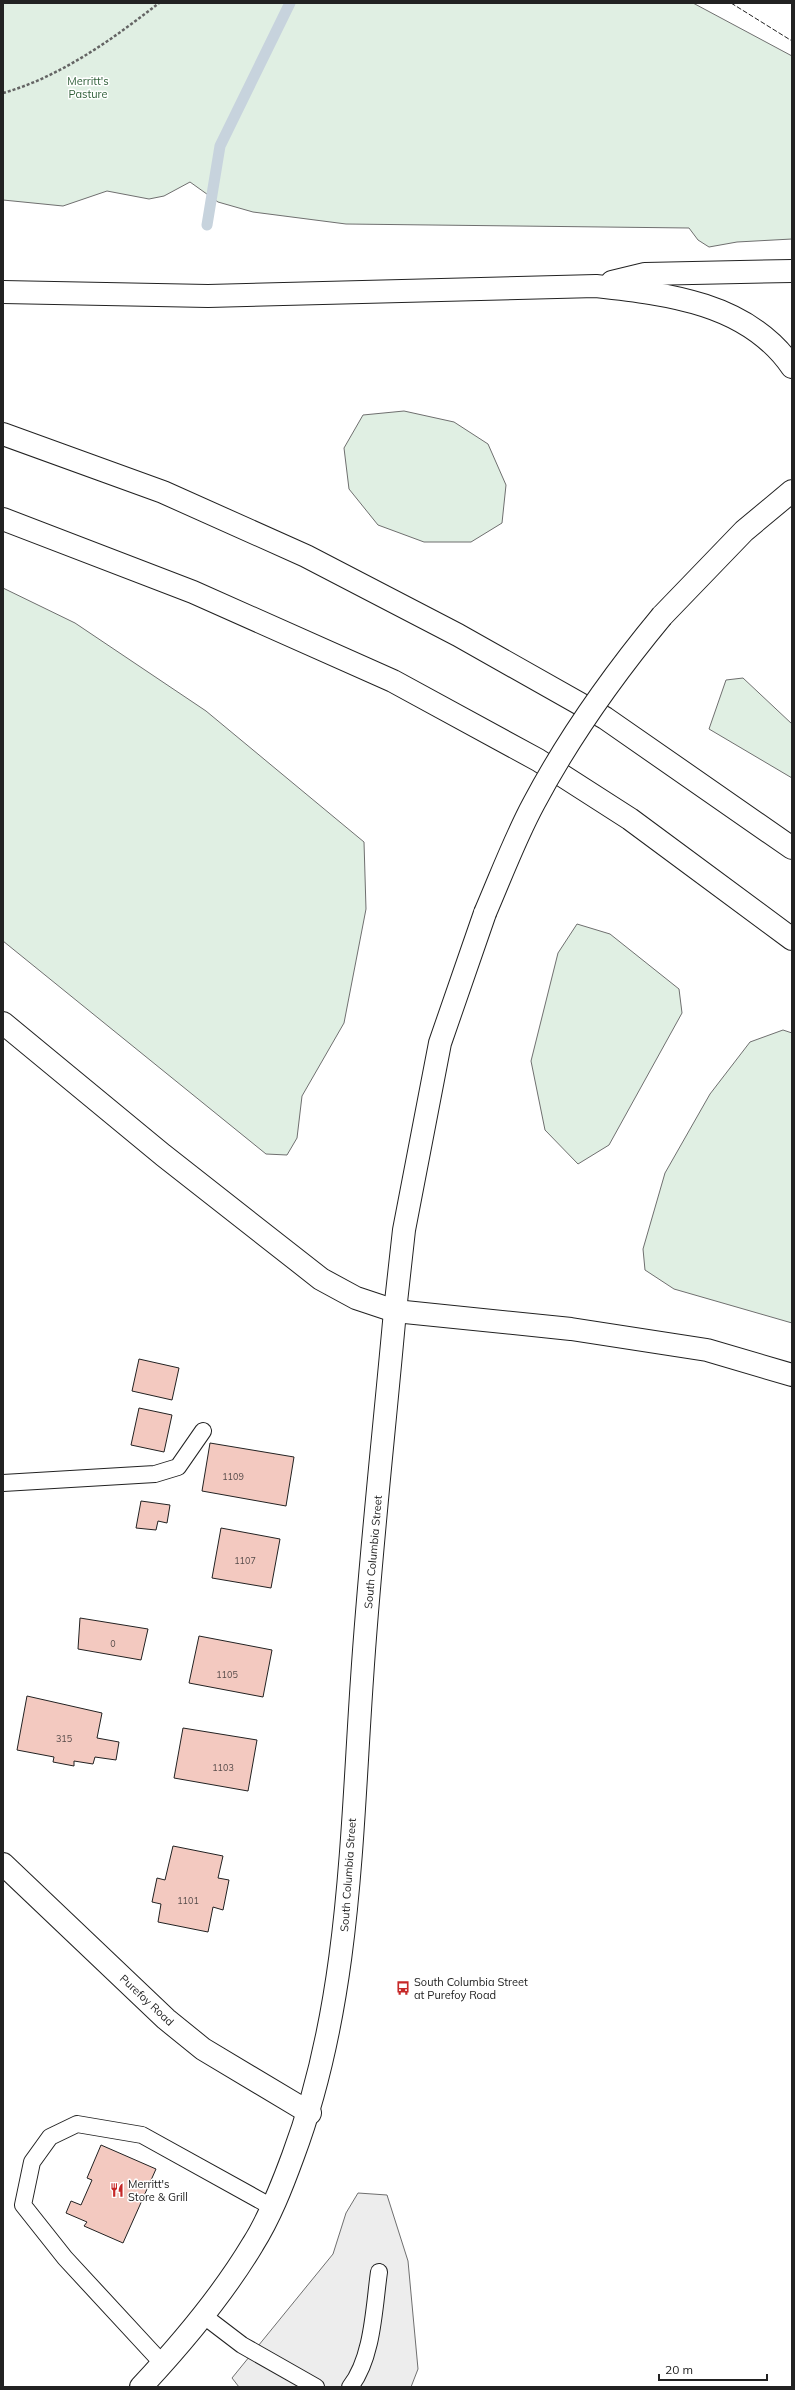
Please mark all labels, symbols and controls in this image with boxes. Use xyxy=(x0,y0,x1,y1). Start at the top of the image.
park label: Merritt's Pasture xyxy=(67,74,109,101)
house number: 1109 xyxy=(222,1471,244,1482)
street label: South Columbia Street xyxy=(361,1495,385,1609)
house number: 1107 xyxy=(234,1555,256,1566)
house number: 0 xyxy=(110,1638,116,1649)
house number: 1105 xyxy=(216,1669,238,1680)
house number: 315 xyxy=(56,1733,73,1744)
house number: 1103 xyxy=(212,1762,234,1773)
street label: South Columbia Street xyxy=(337,1818,359,1932)
house number: 1101 xyxy=(177,1895,199,1906)
street label: Purefoy Road xyxy=(117,1971,177,2029)
place label: South Columbia Street at Purefoy Road xyxy=(414,1975,528,2002)
bus stop icon: South Columbia Street at Purefoy Road xyxy=(395,1980,411,1996)
place label: Merritt's Store & Grill xyxy=(128,2177,188,2204)
restaurant icon: Merritt's Store & Grill xyxy=(109,2182,125,2198)
scale bar xyxy=(659,2356,767,2382)
text: 20 m xyxy=(665,2362,693,2377)

